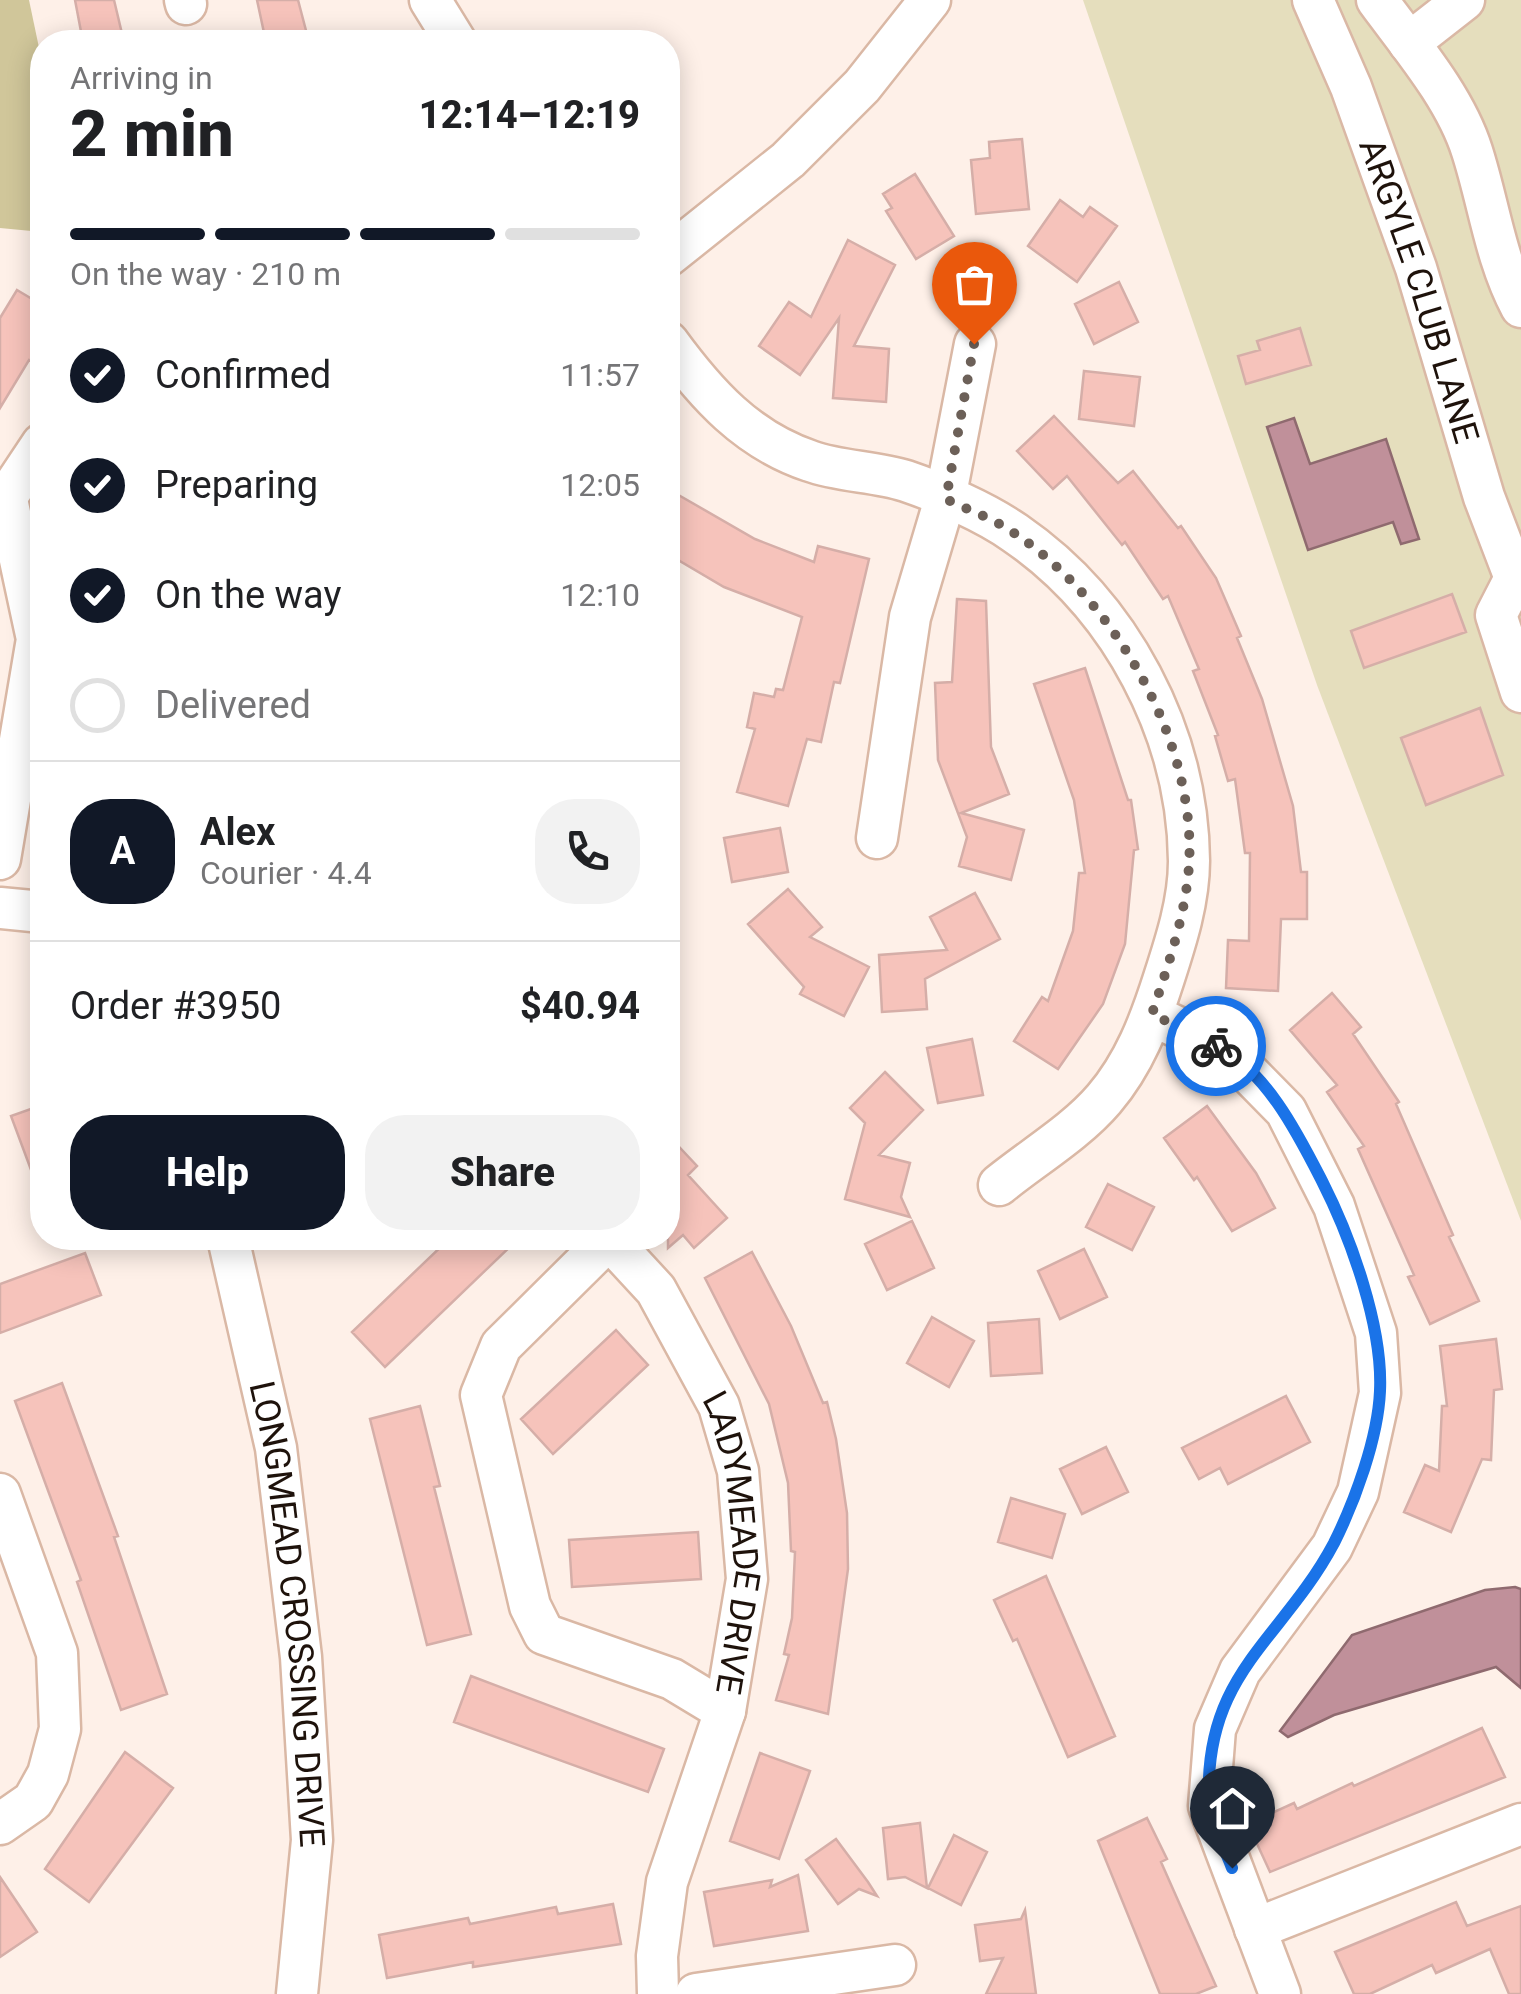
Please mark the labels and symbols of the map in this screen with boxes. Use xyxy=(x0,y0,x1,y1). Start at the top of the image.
street label: ARGYLE CLUB LANE xyxy=(1350,133,1487,448)
pin xyxy=(932,242,1017,345)
courier xyxy=(1166,996,1266,1096)
street label: LONGMEAD CROSSING DRIVE xyxy=(240,1377,332,1848)
street label: LADYMEADE DRIVE xyxy=(694,1384,768,1697)
pin xyxy=(1190,1766,1275,1869)

